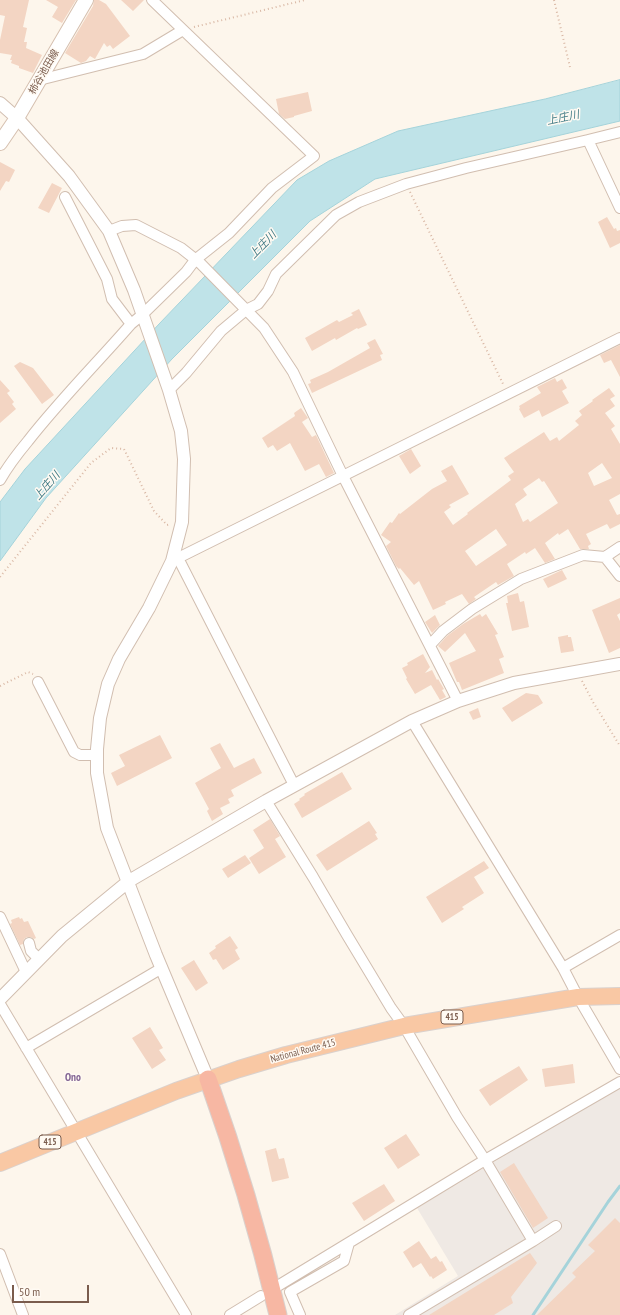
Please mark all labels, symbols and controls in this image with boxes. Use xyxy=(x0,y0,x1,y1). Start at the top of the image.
street label: 柿谷池田線 xyxy=(26,47,62,97)
water label: 上庄川 xyxy=(545,108,581,128)
water label: 上庄川 xyxy=(247,229,279,261)
water label: 上庄川 xyxy=(31,469,63,503)
road number: 415 xyxy=(441,1010,463,1024)
street label: National Route 415 xyxy=(269,1037,337,1065)
district label: Ono xyxy=(65,1071,81,1085)
road number: 415 xyxy=(39,1135,61,1149)
scale bar xyxy=(14,1277,91,1303)
text: 50 m xyxy=(19,1284,40,1299)

